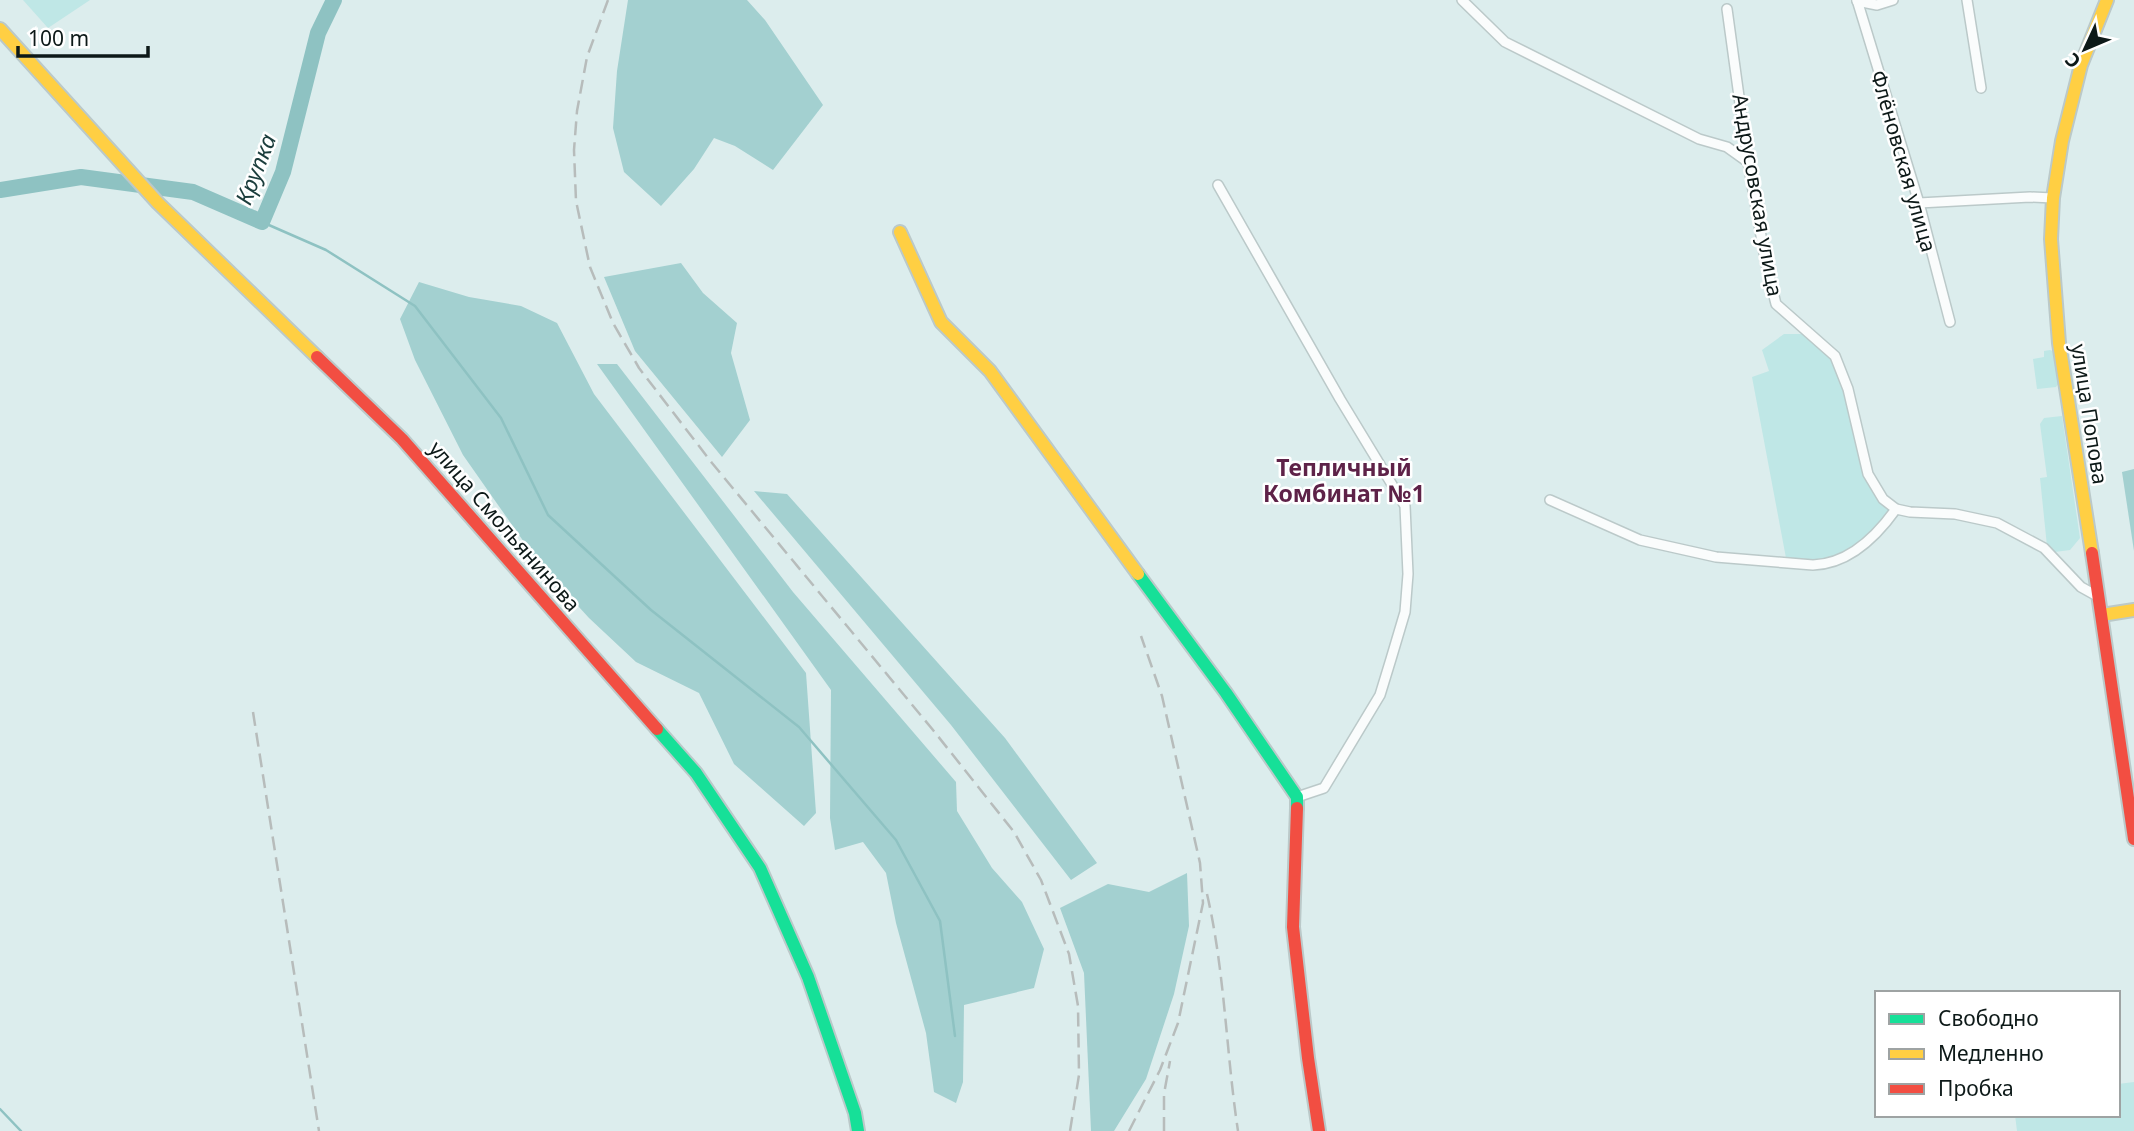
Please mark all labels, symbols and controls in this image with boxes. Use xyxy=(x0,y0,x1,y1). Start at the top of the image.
scale bar xyxy=(18,14,147,58)
north arrow xyxy=(2050,14,2120,84)
text: 100 m xyxy=(28,24,89,52)
text: С xyxy=(2059,47,2086,74)
street label: Флёновская улица xyxy=(1865,67,1943,255)
street label: Андрусовская улица xyxy=(1726,91,1790,299)
water label: Крупка xyxy=(227,129,283,209)
street label: улица Попова xyxy=(2065,342,2115,486)
street label: улица Смольянинова xyxy=(423,435,587,617)
district label: Тепличный Комбинат №1 xyxy=(1263,451,1425,509)
legend xyxy=(1875,991,2120,1117)
text: Свободно xyxy=(1938,1004,2039,1032)
text: Медленно xyxy=(1938,1039,2044,1067)
text: Пробка xyxy=(1938,1074,2014,1102)

